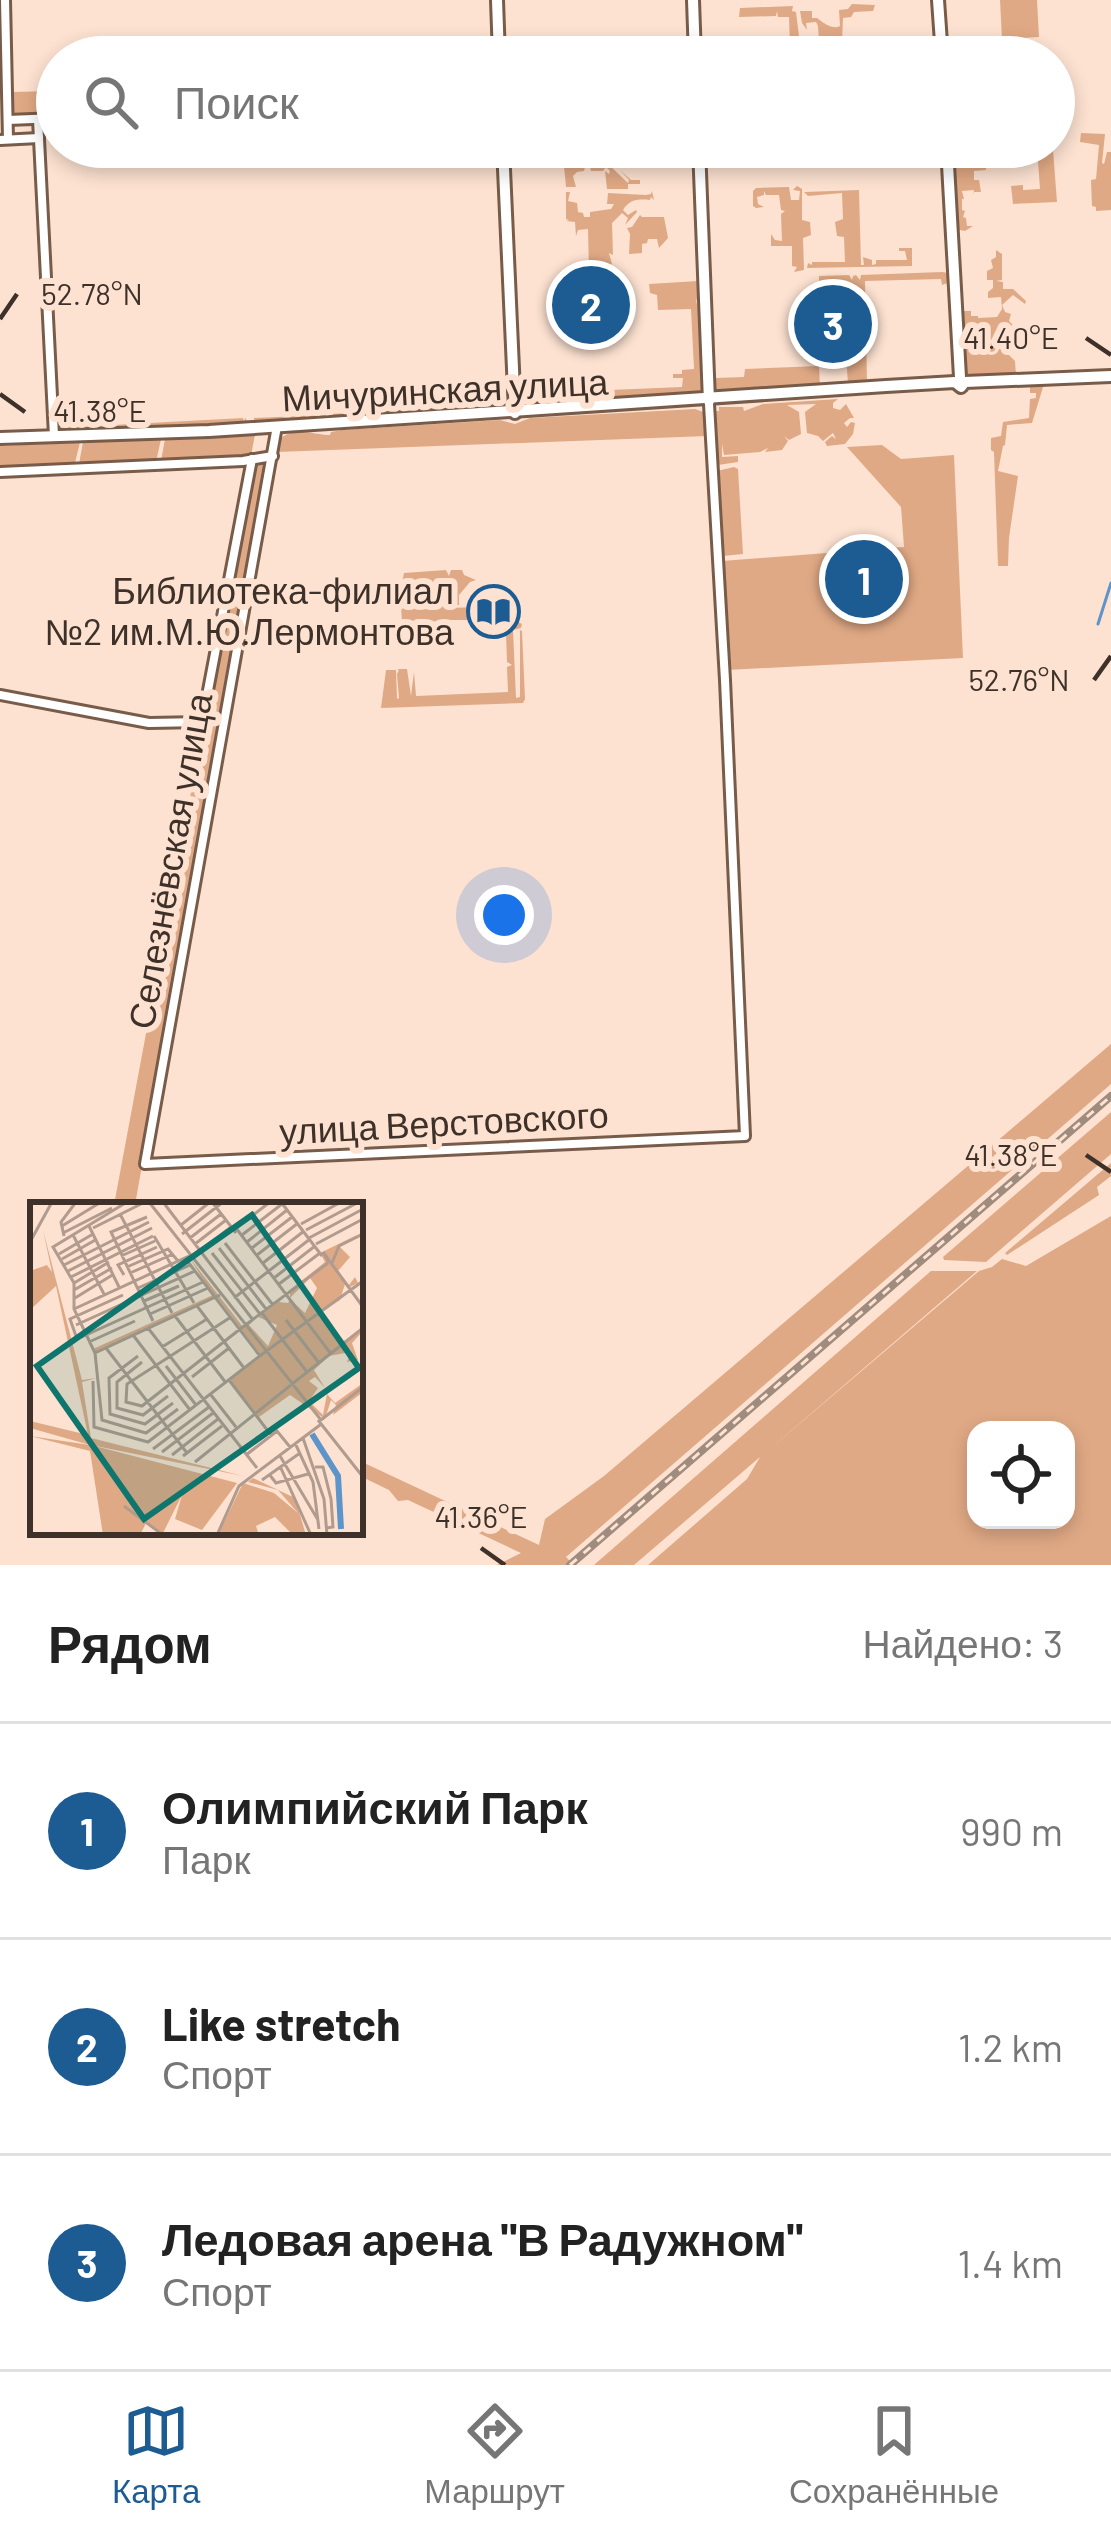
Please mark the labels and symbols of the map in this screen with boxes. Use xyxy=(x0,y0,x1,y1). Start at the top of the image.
pin: 2 xyxy=(552,260,630,350)
text: 52.78°N xyxy=(41,275,143,311)
pin: 3 xyxy=(794,279,872,369)
text: 41.40°E xyxy=(963,319,1059,355)
street label: Мичуринская улица xyxy=(281,358,610,420)
text: 41.38°E xyxy=(53,392,147,428)
pin: 1 xyxy=(825,534,903,624)
place label: Библиотека-филиал №2 им.М.Ю.Лермонтова xyxy=(44,568,455,653)
library icon: Библиотека-филиал №2 им.М.Ю.Лермонтова xyxy=(465,584,521,640)
text: 52.76°N xyxy=(968,661,1070,697)
street label: Селезнёвская улица xyxy=(118,688,220,1032)
your location xyxy=(474,885,534,945)
street label: улица Верстовского xyxy=(278,1091,610,1153)
text: 41.38°E xyxy=(964,1136,1058,1172)
inset map xyxy=(30,1202,363,1535)
text: 41.36°E xyxy=(434,1498,528,1534)

